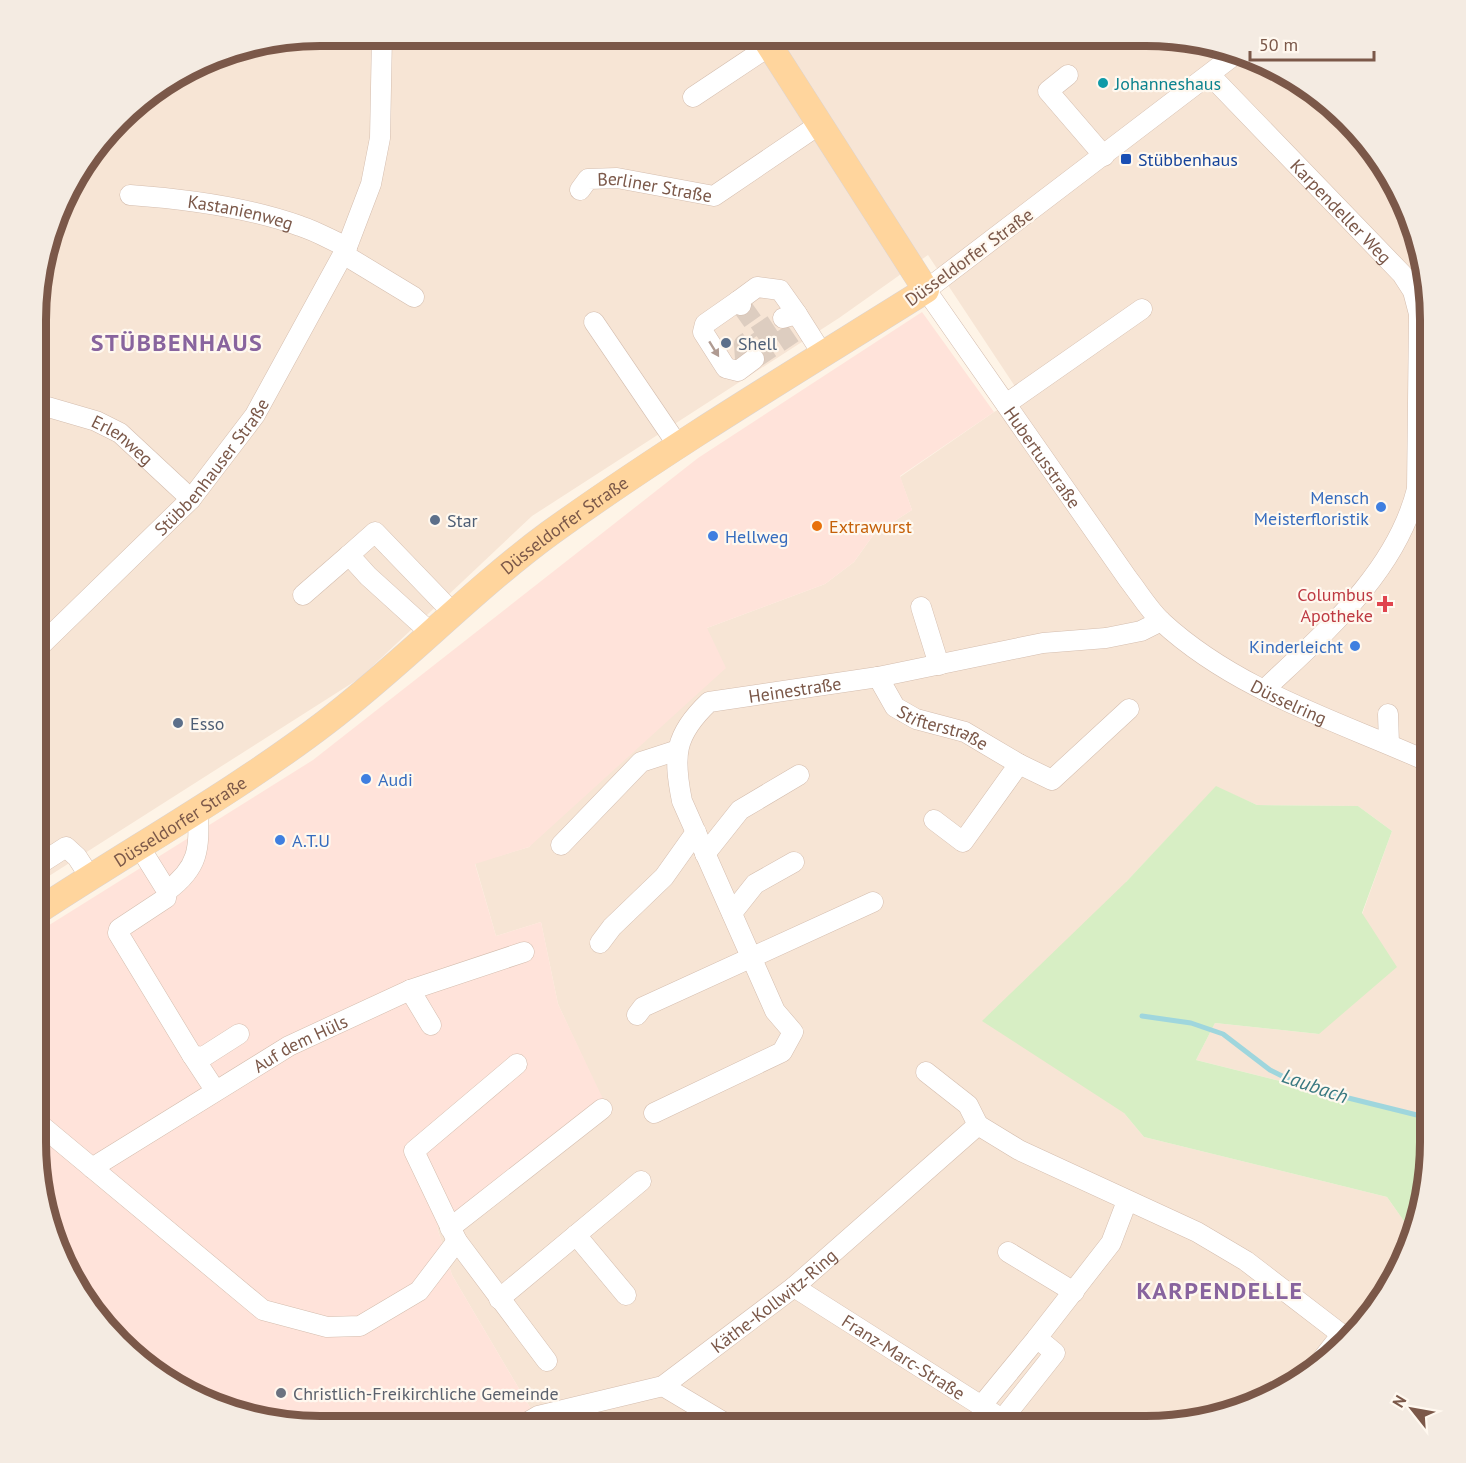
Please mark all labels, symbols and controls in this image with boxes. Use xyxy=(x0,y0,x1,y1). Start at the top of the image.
scale bar xyxy=(1250,24,1374,62)
text: 50 m xyxy=(1259,33,1298,56)
place label: Johanneshaus xyxy=(1114,72,1221,95)
marker: Johanneshaus xyxy=(1096,76,1110,90)
place label: Stübbenhaus xyxy=(1138,148,1238,171)
marker: Stübbenhaus xyxy=(1119,152,1133,166)
street label: Karpendeller Weg xyxy=(1286,154,1397,268)
street label: Berliner Straße xyxy=(597,167,714,207)
street label: Kastanienweg xyxy=(186,189,296,234)
street label: Düsseldorfer Straße xyxy=(901,203,1037,311)
district label: STÜBBENHAUS xyxy=(91,327,263,358)
place label: Shell xyxy=(738,332,778,355)
marker: Shell xyxy=(719,336,733,350)
one-way arrow xyxy=(708,340,719,357)
street label: Stübbenhauser Straße xyxy=(149,394,274,540)
street label: Hubertusstraße xyxy=(999,402,1086,513)
street label: Erlenweg xyxy=(88,409,158,470)
street label: Düsseldorfer Straße xyxy=(495,471,632,579)
place label: Mensch Meisterfloristik xyxy=(1254,486,1369,530)
marker: Mensch Meisterfloristik xyxy=(1374,500,1388,514)
place label: Star xyxy=(447,509,478,532)
marker: Star xyxy=(428,513,442,527)
place label: Extrawurst xyxy=(829,515,912,538)
marker: Extrawurst xyxy=(810,519,824,533)
place label: Hellweg xyxy=(725,525,788,548)
marker: Hellweg xyxy=(706,529,720,543)
place label: Columbus Apotheke xyxy=(1297,583,1373,627)
marker: Columbus Apotheke xyxy=(1378,597,1392,611)
place label: Kinderleicht xyxy=(1249,635,1343,658)
marker: Kinderleicht xyxy=(1348,639,1362,653)
street label: Heinestraße xyxy=(747,671,843,708)
street label: Düsselring xyxy=(1247,674,1331,729)
street label: Stifterstraße xyxy=(893,699,993,755)
place label: Esso xyxy=(190,712,224,735)
marker: Esso xyxy=(171,716,185,730)
place label: Audi xyxy=(378,768,413,791)
street label: Düsseldorfer Straße xyxy=(109,770,251,872)
marker: Audi xyxy=(359,772,373,786)
place label: A.T.U xyxy=(292,829,330,852)
marker: A.T.U xyxy=(273,833,287,847)
street label: Auf dem Hüls xyxy=(248,1009,351,1077)
water label: Laubach xyxy=(1278,1063,1352,1109)
street label: Käthe-Kollwitz-Ring xyxy=(706,1243,841,1358)
district label: KARPENDELLE xyxy=(1137,1275,1303,1306)
street label: Franz-Marc-Straße xyxy=(838,1309,970,1404)
north arrow xyxy=(1382,1379,1442,1439)
place label: Christlich-Freikirchliche Gemeinde xyxy=(293,1382,559,1405)
marker: Christlich-Freikirchliche Gemeinde xyxy=(274,1386,288,1400)
text: N xyxy=(1388,1392,1410,1411)

